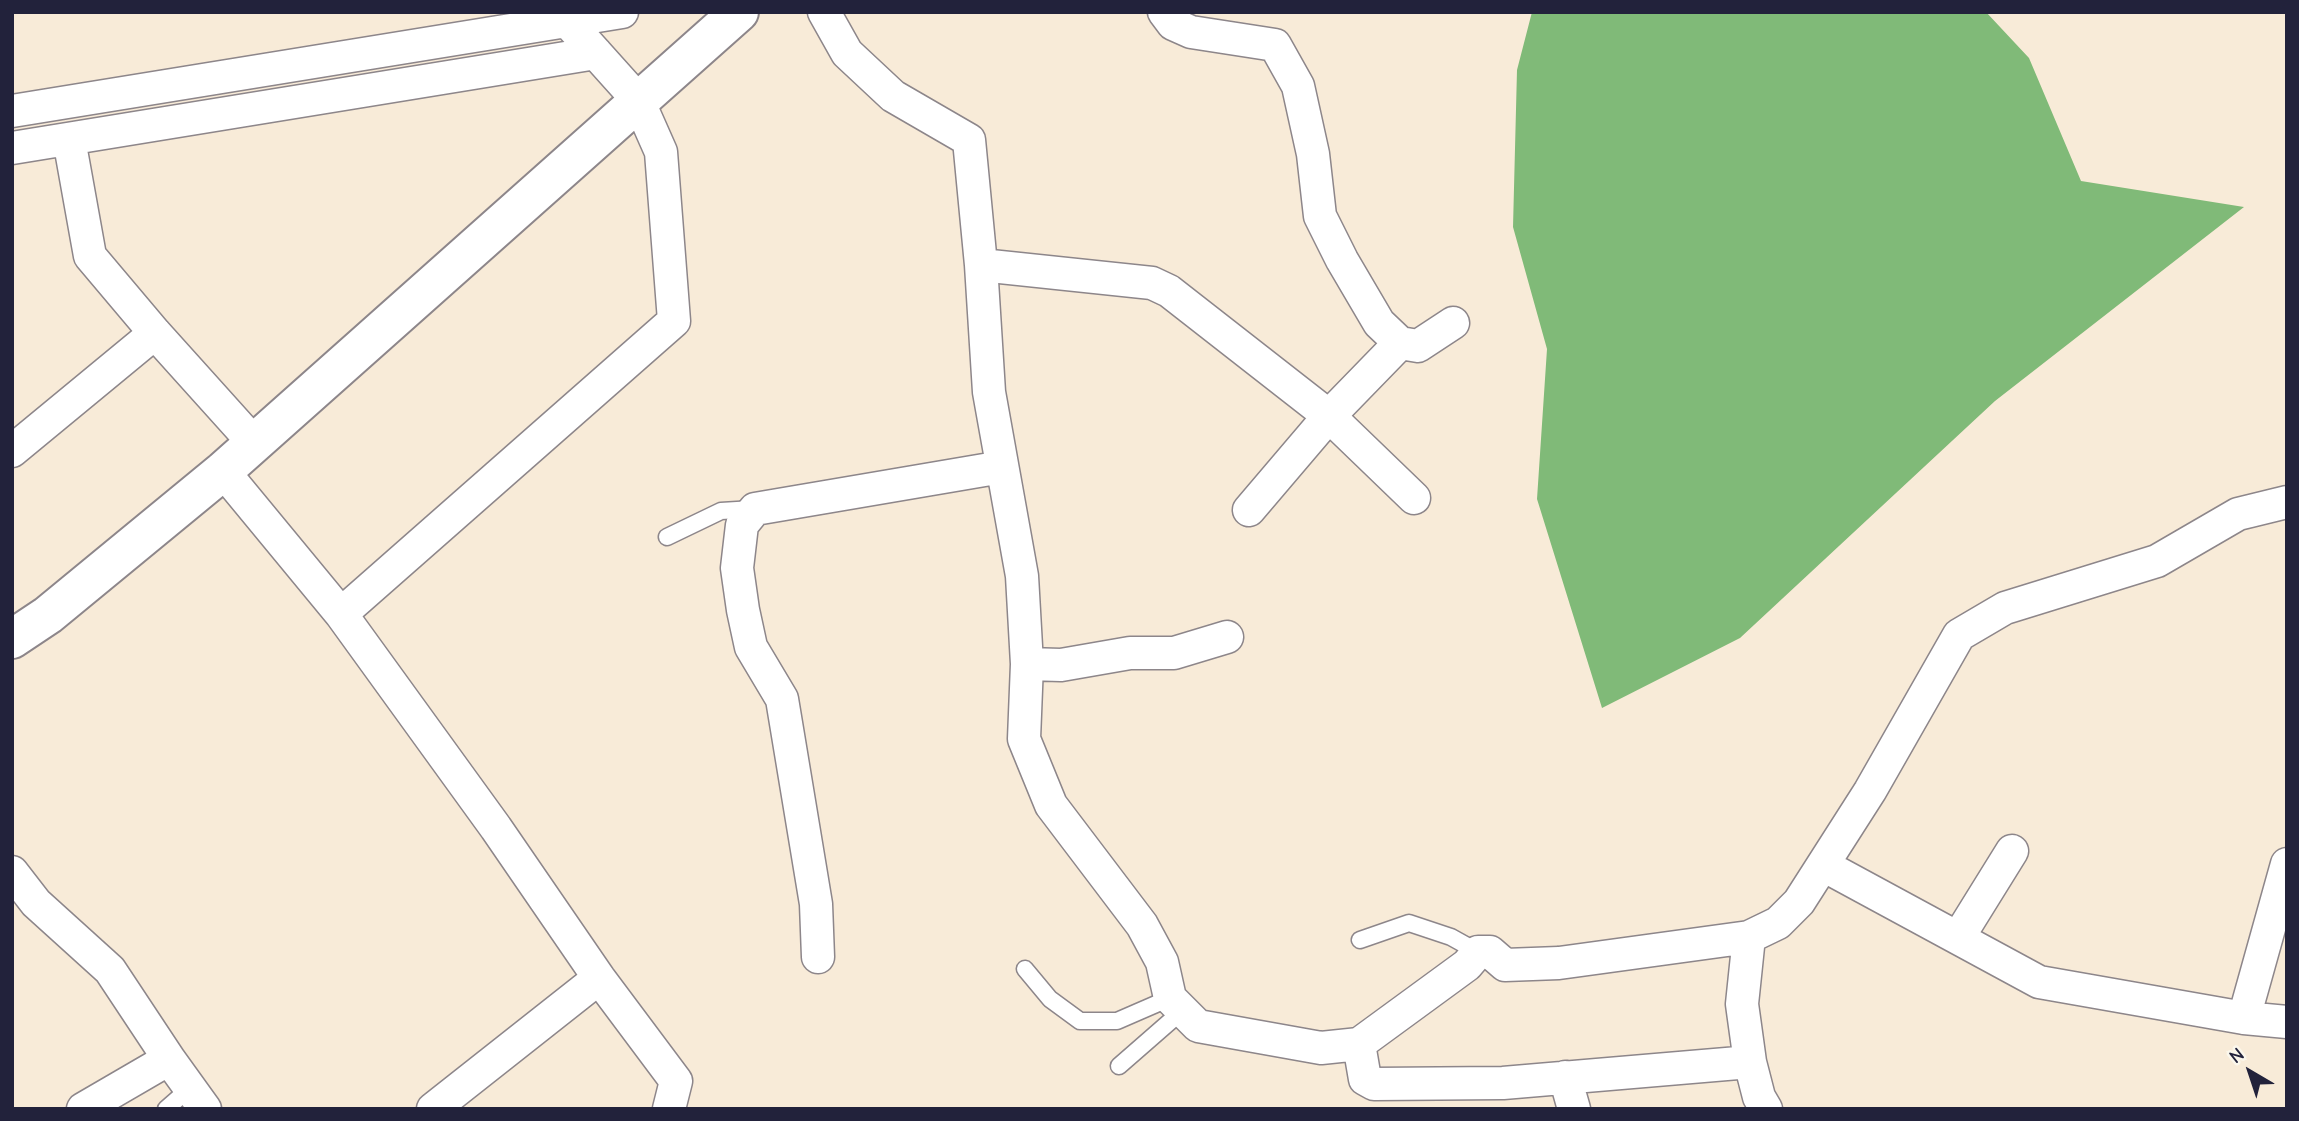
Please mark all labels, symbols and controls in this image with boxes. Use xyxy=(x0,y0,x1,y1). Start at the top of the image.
north arrow xyxy=(2215,1037,2285,1107)
text: N xyxy=(2225,1043,2249,1068)

